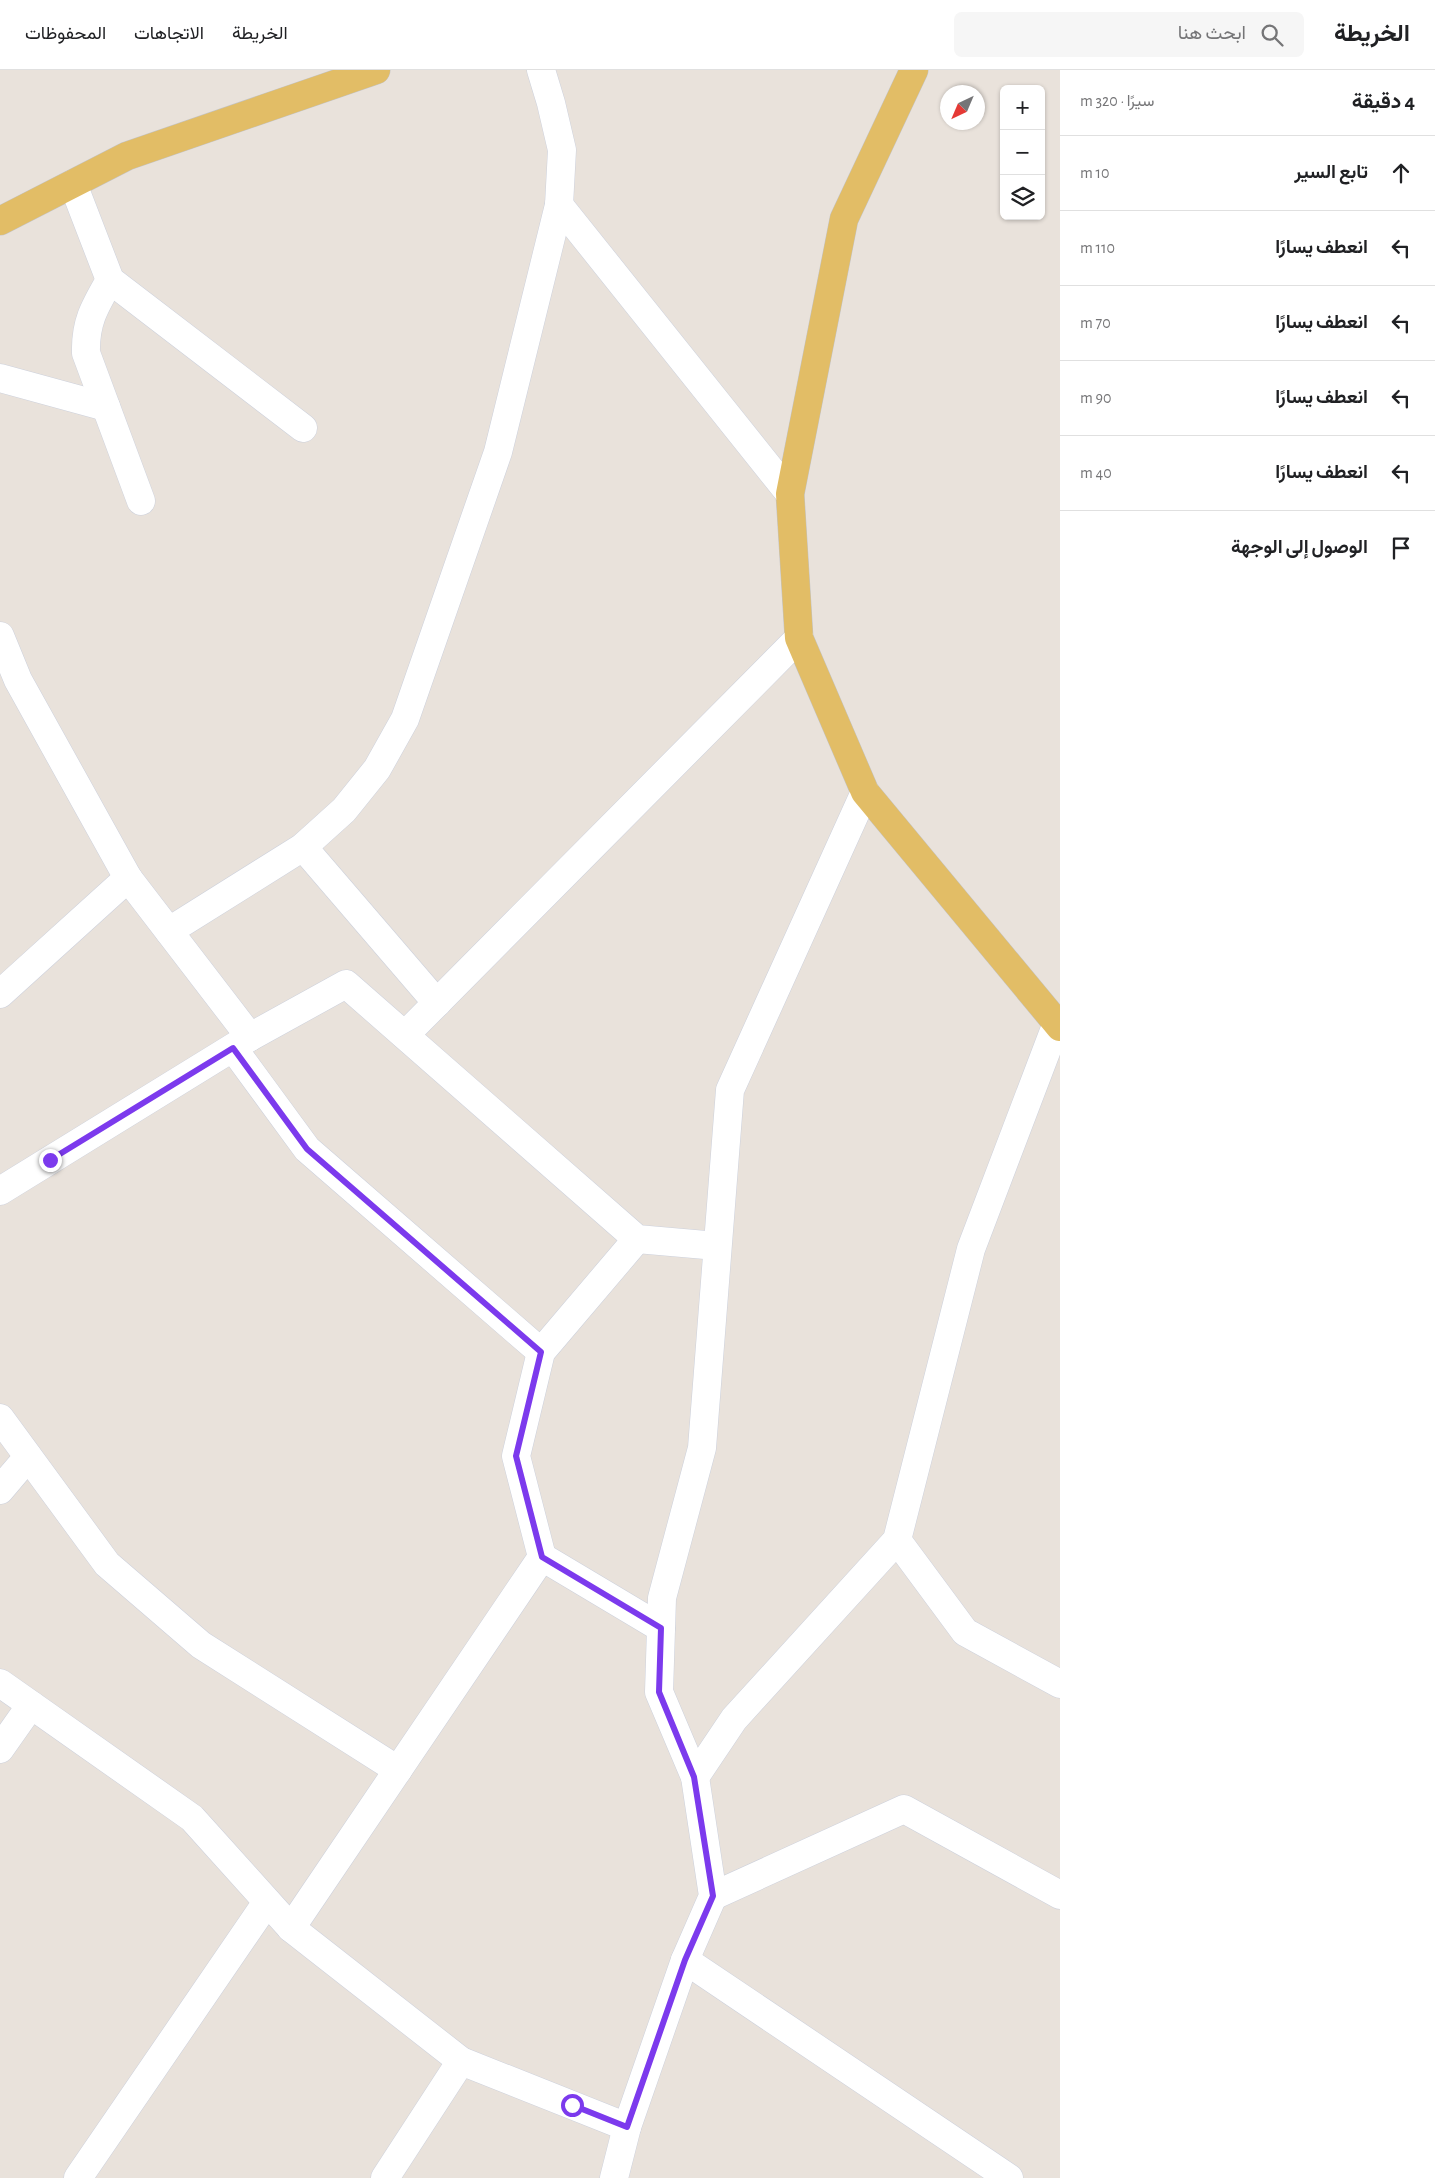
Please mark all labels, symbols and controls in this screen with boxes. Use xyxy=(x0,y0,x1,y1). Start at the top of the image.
search box xyxy=(954,12,1304,57)
icon: search xyxy=(1258,21,1286,49)
text: الخريطة xyxy=(1334,22,1410,46)
text: ابحث هنا xyxy=(1178,24,1246,43)
text: المحفوظات xyxy=(25,25,106,43)
text: الاتجاهات xyxy=(134,25,204,43)
text: الخريطة xyxy=(232,25,288,43)
north arrow xyxy=(940,85,985,130)
map controls xyxy=(1000,85,1045,220)
button: + xyxy=(1000,85,1045,130)
text: 4 دقيقة xyxy=(1352,91,1415,112)
text: سيرًا · 320 m xyxy=(1080,93,1155,109)
button: − xyxy=(1000,130,1045,175)
icon: ahead xyxy=(1387,159,1415,187)
text: تابع السير xyxy=(1294,163,1368,182)
text: 10 m xyxy=(1080,165,1109,181)
button: layers xyxy=(1000,175,1045,220)
icon: left xyxy=(1387,234,1415,262)
text: انعطف يسارًا xyxy=(1275,238,1368,257)
text: 110 m xyxy=(1080,240,1115,256)
icon: left xyxy=(1387,309,1415,337)
text: انعطف يسارًا xyxy=(1275,313,1368,332)
text: 70 m xyxy=(1080,315,1111,331)
icon: left xyxy=(1387,384,1415,412)
text: انعطف يسارًا xyxy=(1275,388,1368,407)
text: 90 m xyxy=(1080,390,1111,406)
icon: left xyxy=(1387,459,1415,487)
text: انعطف يسارًا xyxy=(1275,463,1368,482)
text: 40 m xyxy=(1080,465,1112,481)
icon: arrive xyxy=(1387,534,1415,562)
text: الوصول إلى الوجهة xyxy=(1231,538,1368,557)
route end xyxy=(39,1149,62,1172)
route start xyxy=(561,2094,584,2117)

